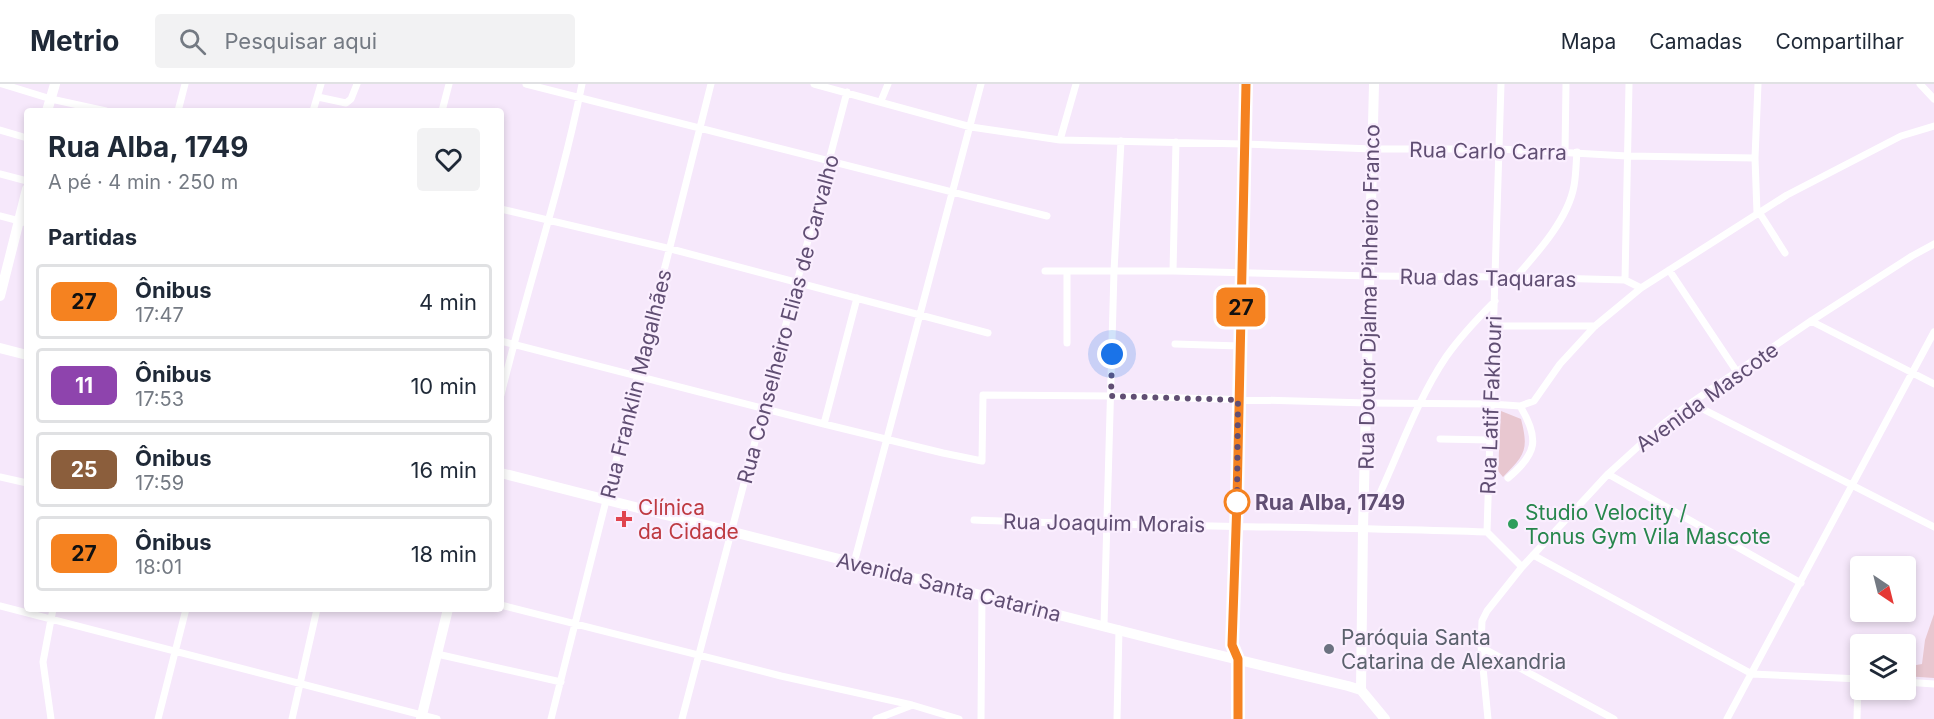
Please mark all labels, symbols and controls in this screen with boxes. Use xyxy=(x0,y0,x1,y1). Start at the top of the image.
search box xyxy=(155,14,575,68)
text: Metrio xyxy=(30,24,119,58)
icon: search xyxy=(176,25,209,58)
text: Pesquisar aqui xyxy=(224,28,377,54)
text: Mapa xyxy=(1561,29,1616,54)
text: Camadas xyxy=(1649,29,1742,54)
text: Compartilhar xyxy=(1775,29,1904,54)
street label: Rua Doutor Djalma Pinheiro Franco xyxy=(1353,124,1385,470)
button: heart xyxy=(417,128,480,191)
text: Rua Alba, 1749 xyxy=(48,130,248,164)
street label: Rua Carlo Carra xyxy=(1409,137,1567,165)
street label: Rua Conselheiro Elias de Carvalho xyxy=(732,152,844,486)
text: A pé · 4 min · 250 m xyxy=(48,170,238,194)
text: Partidas xyxy=(48,224,137,250)
street label: Rua das Taquaras xyxy=(1399,264,1577,292)
street label: Rua Franklin Magalhães xyxy=(595,267,677,501)
text: Ônibus xyxy=(135,277,212,303)
line badge: 27 xyxy=(1214,288,1268,326)
text: 27 xyxy=(71,289,97,314)
text: 4 min xyxy=(419,289,477,315)
text: 27 xyxy=(1228,295,1254,320)
text: 17:47 xyxy=(135,303,184,327)
street label: Rua Latif Fakhouri xyxy=(1475,315,1507,495)
street label: Avenida Mascote xyxy=(1631,337,1783,457)
your location xyxy=(1097,339,1127,369)
text: Ônibus xyxy=(135,361,212,387)
text: 11 xyxy=(75,373,93,398)
text: 10 min xyxy=(410,373,477,399)
text: 17:53 xyxy=(135,387,184,411)
text: Ônibus xyxy=(135,445,212,471)
text: 25 xyxy=(71,457,97,482)
text: 16 min xyxy=(411,457,477,483)
text: 17:59 xyxy=(135,471,184,495)
marker: Rua Alba, 1749 xyxy=(1224,489,1250,515)
place label: Rua Alba, 1749 xyxy=(1255,490,1405,515)
place label: Clínica da Cidade xyxy=(638,495,739,544)
place label: Studio Velocity / Tonus Gym Vila Mascote xyxy=(1525,500,1771,549)
street label: Rua Joaquim Morais xyxy=(1003,509,1205,537)
marker: Clínica da Cidade xyxy=(615,510,633,528)
marker: Studio Velocity / Tonus Gym Vila Mascote xyxy=(1506,517,1520,531)
text: Ônibus xyxy=(135,529,212,555)
text: 27 xyxy=(71,541,97,566)
text: 18 min xyxy=(411,541,477,567)
street label: Avenida Santa Catarina xyxy=(834,547,1064,627)
text: 18:01 xyxy=(135,555,182,579)
north arrow xyxy=(1850,556,1916,622)
map controls xyxy=(1850,556,1916,700)
place label: Paróquia Santa Catarina de Alexandria xyxy=(1341,625,1566,674)
button: layers xyxy=(1850,634,1916,700)
marker: Paróquia Santa Catarina de Alexandria xyxy=(1322,642,1336,656)

